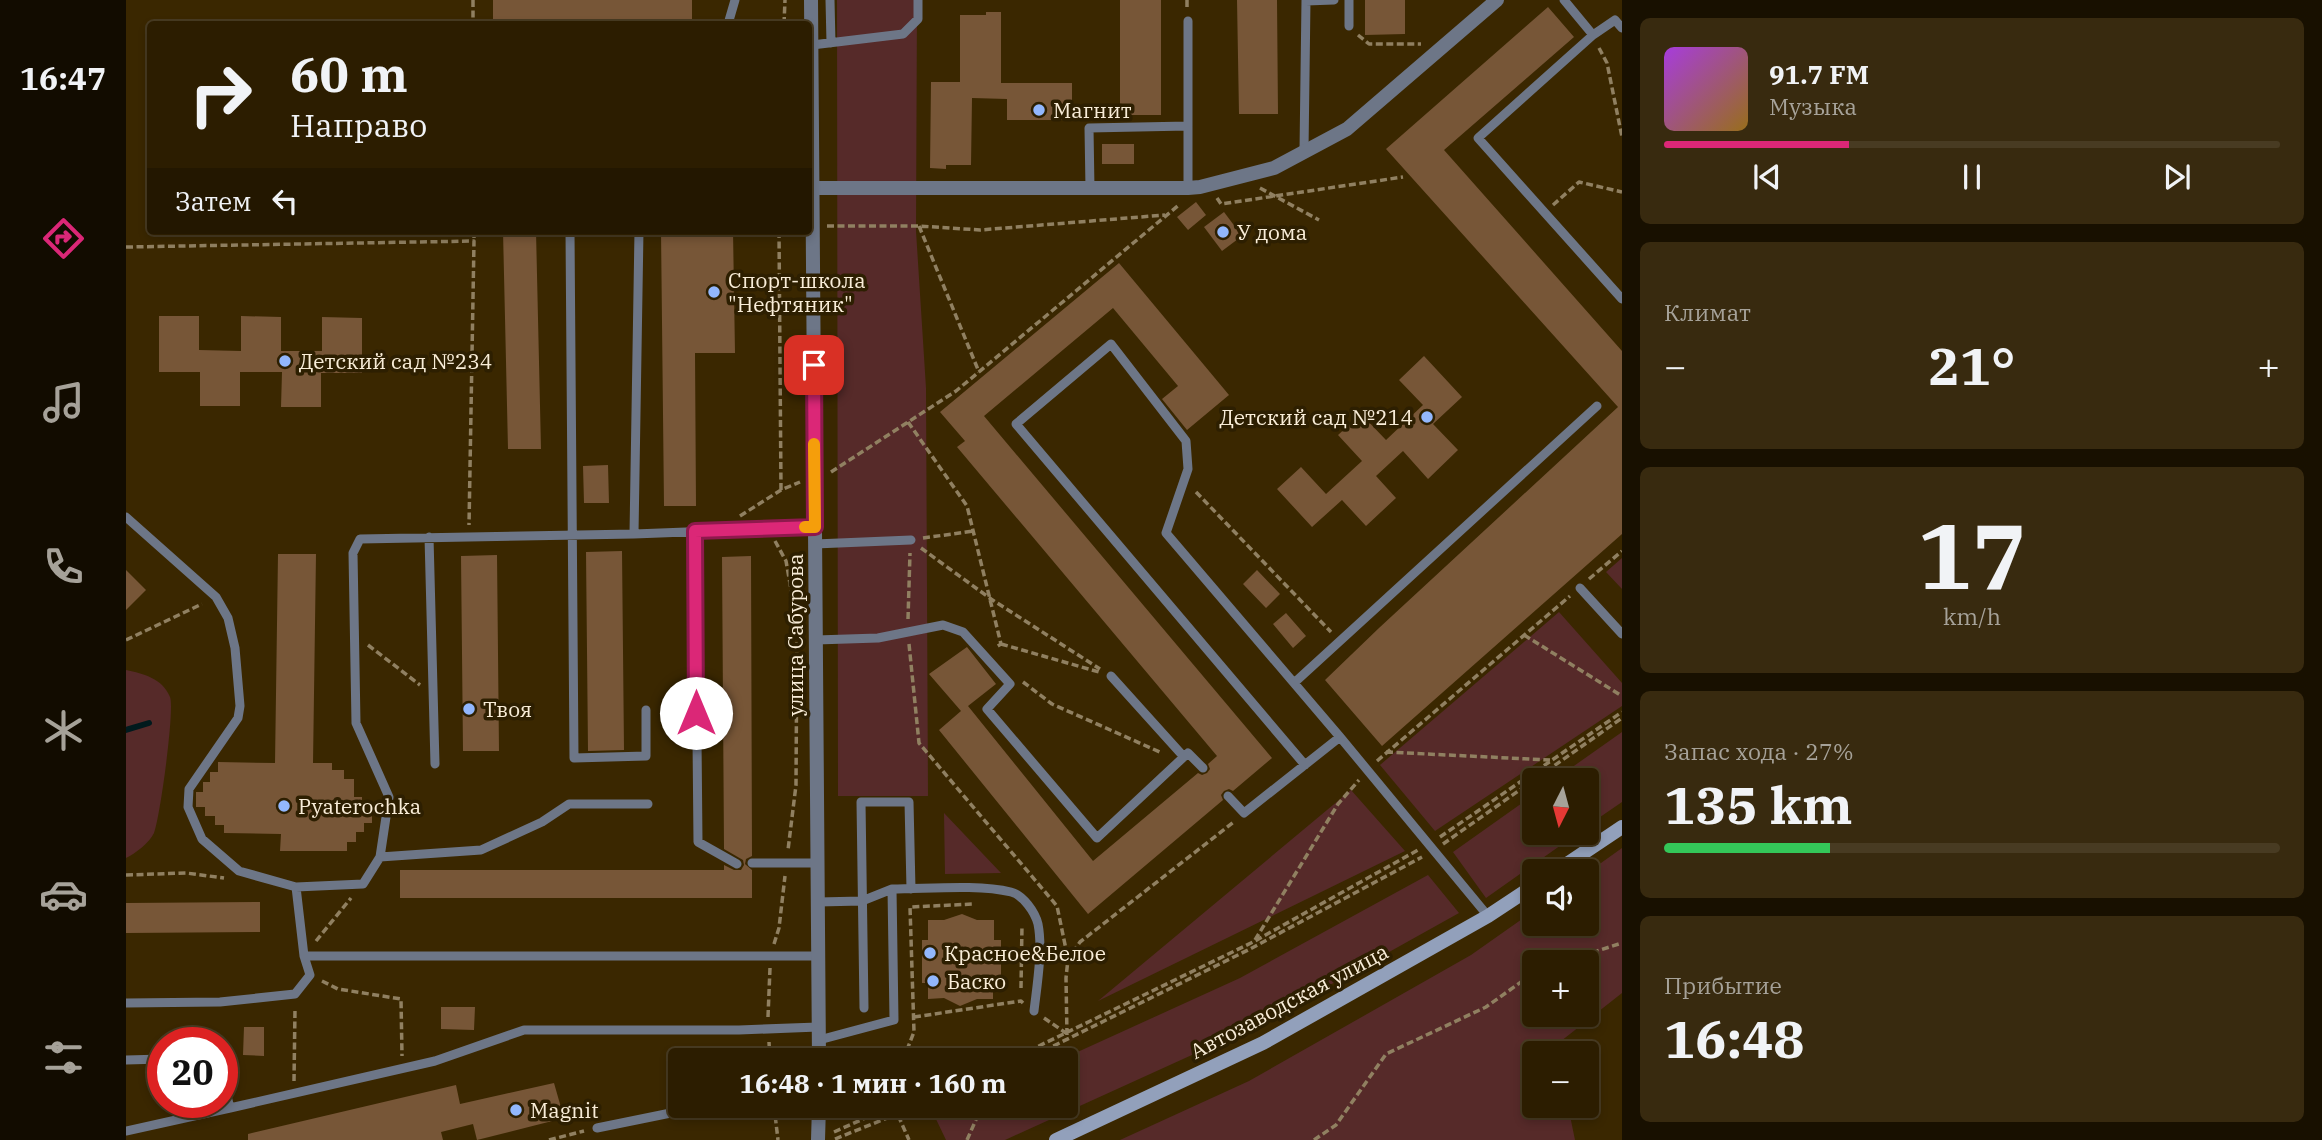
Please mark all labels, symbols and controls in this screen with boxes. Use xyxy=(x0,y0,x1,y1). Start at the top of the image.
text: 60 m xyxy=(290,42,408,105)
icon: right xyxy=(175,49,266,140)
text: 16:47 xyxy=(20,57,106,99)
text: 91.7 FM xyxy=(1769,57,1869,91)
text: Музыка xyxy=(1769,91,1857,121)
place label: Магнит xyxy=(1053,96,1132,124)
marker: Магнит xyxy=(1031,102,1047,118)
text: Направо xyxy=(290,104,427,146)
icon: previous xyxy=(1748,158,1786,196)
icon: pause xyxy=(1953,158,1991,196)
icon: next xyxy=(2158,158,2196,196)
icon: left xyxy=(266,182,304,220)
text: Затем xyxy=(175,184,252,218)
icon: directions xyxy=(39,214,88,263)
place label: У дома xyxy=(1237,218,1307,246)
marker: У дома xyxy=(1215,224,1231,240)
place label: Спорт-школа "Нефтяник" xyxy=(728,266,866,318)
marker: Спорт-школа "Нефтяник" xyxy=(706,284,722,300)
text: Климат xyxy=(1664,297,1751,327)
text: 21° xyxy=(1929,332,2015,399)
pin xyxy=(784,335,844,395)
text: − xyxy=(1664,341,1687,390)
text: + xyxy=(2257,341,2280,390)
icon: arrive xyxy=(795,346,833,384)
place label: Детский сад №234 xyxy=(299,347,492,375)
marker: Детский сад №234 xyxy=(277,353,293,369)
icon: music xyxy=(39,378,88,427)
place label: Детский сад №214 xyxy=(1220,403,1413,431)
marker: Детский сад №214 xyxy=(1419,409,1435,425)
text: 17 xyxy=(1917,496,2027,614)
icon: phone xyxy=(39,542,88,591)
street label: улица Сабурова xyxy=(781,554,809,716)
text: km/h xyxy=(1943,601,2001,631)
position arrow xyxy=(659,676,733,750)
place label: Твоя xyxy=(483,695,532,723)
marker: Твоя xyxy=(461,701,477,717)
icon: climate xyxy=(39,706,88,755)
text: Запас хода · 27% xyxy=(1664,736,1854,766)
north arrow xyxy=(1522,768,1600,845)
map controls xyxy=(1522,768,1599,1118)
text: 135 km xyxy=(1664,771,1853,838)
place label: Pyaterochka xyxy=(298,792,421,820)
marker: Pyaterochka xyxy=(276,798,292,814)
button: sound xyxy=(1522,859,1599,936)
icon: car xyxy=(39,870,88,919)
street label: Автозаводская улица xyxy=(1185,937,1393,1065)
place label: Красное&Белое xyxy=(944,939,1106,967)
marker: Красное&Белое xyxy=(922,945,938,961)
button: + xyxy=(1522,950,1599,1027)
place label: Баско xyxy=(947,967,1006,995)
text: Прибытие xyxy=(1664,970,1782,1000)
marker: Баско xyxy=(925,973,941,989)
text: 16:48 xyxy=(1664,1005,1805,1072)
speed limit sign: 20 xyxy=(147,1027,238,1118)
icon: filters xyxy=(39,1033,88,1082)
button: − xyxy=(1522,1041,1599,1118)
text: 16:48 · 1 мин · 160 m xyxy=(739,1066,1007,1100)
place label: Magnit xyxy=(530,1096,599,1124)
marker: Magnit xyxy=(508,1102,524,1118)

